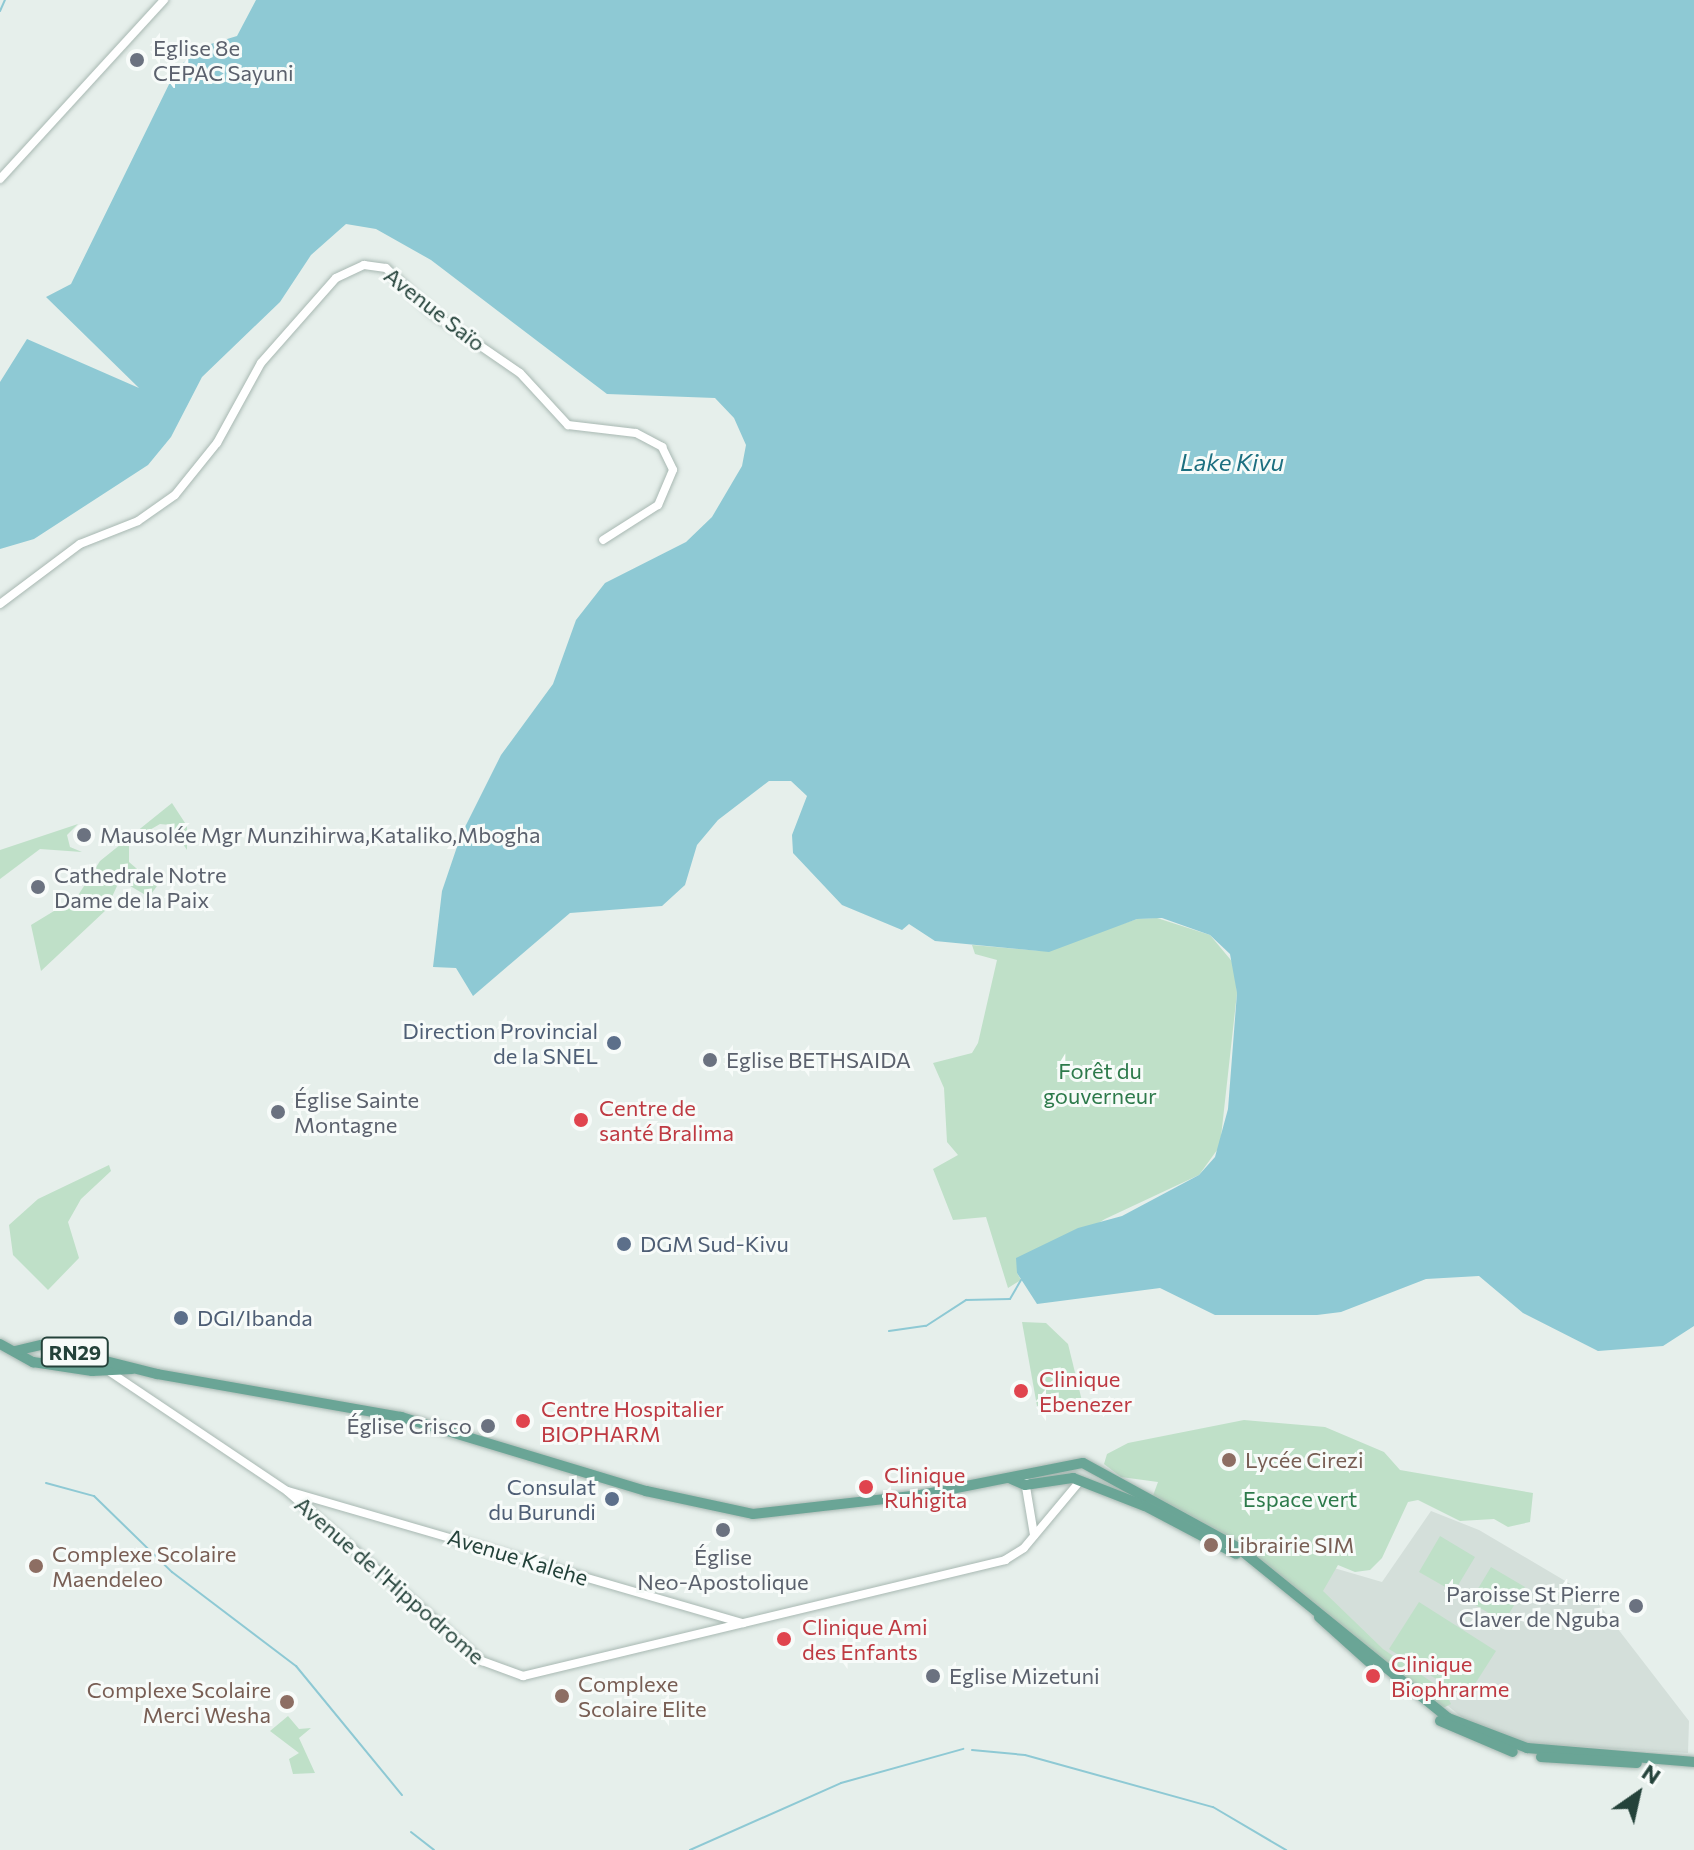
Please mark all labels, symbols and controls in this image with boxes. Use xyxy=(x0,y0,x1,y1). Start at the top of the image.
place label: Eglise 8e CEPAC Sayuni xyxy=(153,34,294,86)
marker: Eglise 8e CEPAC Sayuni xyxy=(128,51,146,69)
street label: Avenue Saïo xyxy=(379,261,491,357)
water label: Lake Kivu xyxy=(1180,448,1284,476)
place label: Mausolée Mgr Munzihirwa,Kataliko,Mbogha xyxy=(100,822,540,848)
marker: Mausolée Mgr Munzihirwa,Kataliko,Mbogha xyxy=(75,826,93,844)
place label: Cathedrale Notre Dame de la Paix xyxy=(54,861,227,912)
marker: Cathedrale Notre Dame de la Paix xyxy=(29,878,47,896)
place label: Direction Provincial de la SNEL xyxy=(402,1017,598,1068)
marker: Direction Provincial de la SNEL xyxy=(605,1034,623,1052)
place label: Eglise BETHSAIDA xyxy=(726,1047,911,1073)
marker: Eglise BETHSAIDA xyxy=(701,1051,719,1069)
park label: Forêt du gouverneur xyxy=(1043,1057,1157,1108)
place label: Église Sainte Montagne xyxy=(294,1086,419,1138)
place label: Centre de santé Bralima xyxy=(599,1094,734,1146)
marker: Église Sainte Montagne xyxy=(269,1103,287,1121)
marker: Centre de santé Bralima xyxy=(570,1109,592,1131)
place label: DGM Sud-Kivu xyxy=(640,1231,789,1257)
marker: DGM Sud-Kivu xyxy=(615,1235,633,1253)
place label: DGI/Ibanda xyxy=(197,1305,313,1331)
marker: DGI/Ibanda xyxy=(172,1309,190,1327)
road number: RN29 xyxy=(39,1336,111,1368)
place label: Clinique Ebenezer xyxy=(1039,1365,1132,1416)
marker: Clinique Ebenezer xyxy=(1010,1380,1032,1402)
place label: Centre Hospitalier BIOPHARM xyxy=(541,1395,724,1446)
marker: Centre Hospitalier BIOPHARM xyxy=(512,1410,534,1432)
place label: Église Crisco xyxy=(346,1413,472,1439)
marker: Église Crisco xyxy=(479,1417,497,1435)
place label: Lycée Cirezi xyxy=(1245,1447,1364,1473)
marker: Lycée Cirezi xyxy=(1220,1451,1238,1469)
place label: Clinique Ruhigita xyxy=(884,1461,967,1512)
place label: Consulat du Burundi xyxy=(488,1473,596,1524)
marker: Clinique Ruhigita xyxy=(855,1476,877,1498)
park label: Espace vert xyxy=(1243,1486,1357,1512)
street label: Avenue de l'Hippodrome xyxy=(290,1490,490,1670)
marker: Consulat du Burundi xyxy=(603,1490,621,1508)
marker: Église Neo-Apostolique xyxy=(714,1521,732,1539)
street label: Avenue Kalehe xyxy=(445,1523,591,1591)
place label: Librairie SIM xyxy=(1227,1532,1354,1558)
marker: Librairie SIM xyxy=(1202,1536,1220,1554)
place label: Complexe Scolaire Maendeleo xyxy=(52,1540,236,1592)
place label: Église Neo-Apostolique xyxy=(637,1543,809,1594)
marker: Complexe Scolaire Maendeleo xyxy=(27,1557,45,1575)
place label: Paroisse St Pierre Claver de Nguba xyxy=(1446,1580,1620,1632)
marker: Paroisse St Pierre Claver de Nguba xyxy=(1627,1597,1645,1615)
place label: Clinique Ami des Enfants xyxy=(802,1613,928,1664)
marker: Clinique Ami des Enfants xyxy=(773,1628,795,1650)
place label: Clinique Biophrarme xyxy=(1391,1650,1509,1702)
place label: Eglise Mizetuni xyxy=(949,1663,1100,1689)
marker: Clinique Biophrarme xyxy=(1362,1665,1384,1687)
marker: Eglise Mizetuni xyxy=(924,1667,942,1685)
place label: Complexe Scolaire Elite xyxy=(578,1670,707,1722)
place label: Complexe Scolaire Merci Wesha xyxy=(87,1676,271,1728)
marker: Complexe Scolaire Elite xyxy=(553,1687,571,1705)
marker: Complexe Scolaire Merci Wesha xyxy=(278,1693,296,1711)
north arrow xyxy=(1598,1754,1678,1834)
text: N xyxy=(1637,1758,1666,1789)

